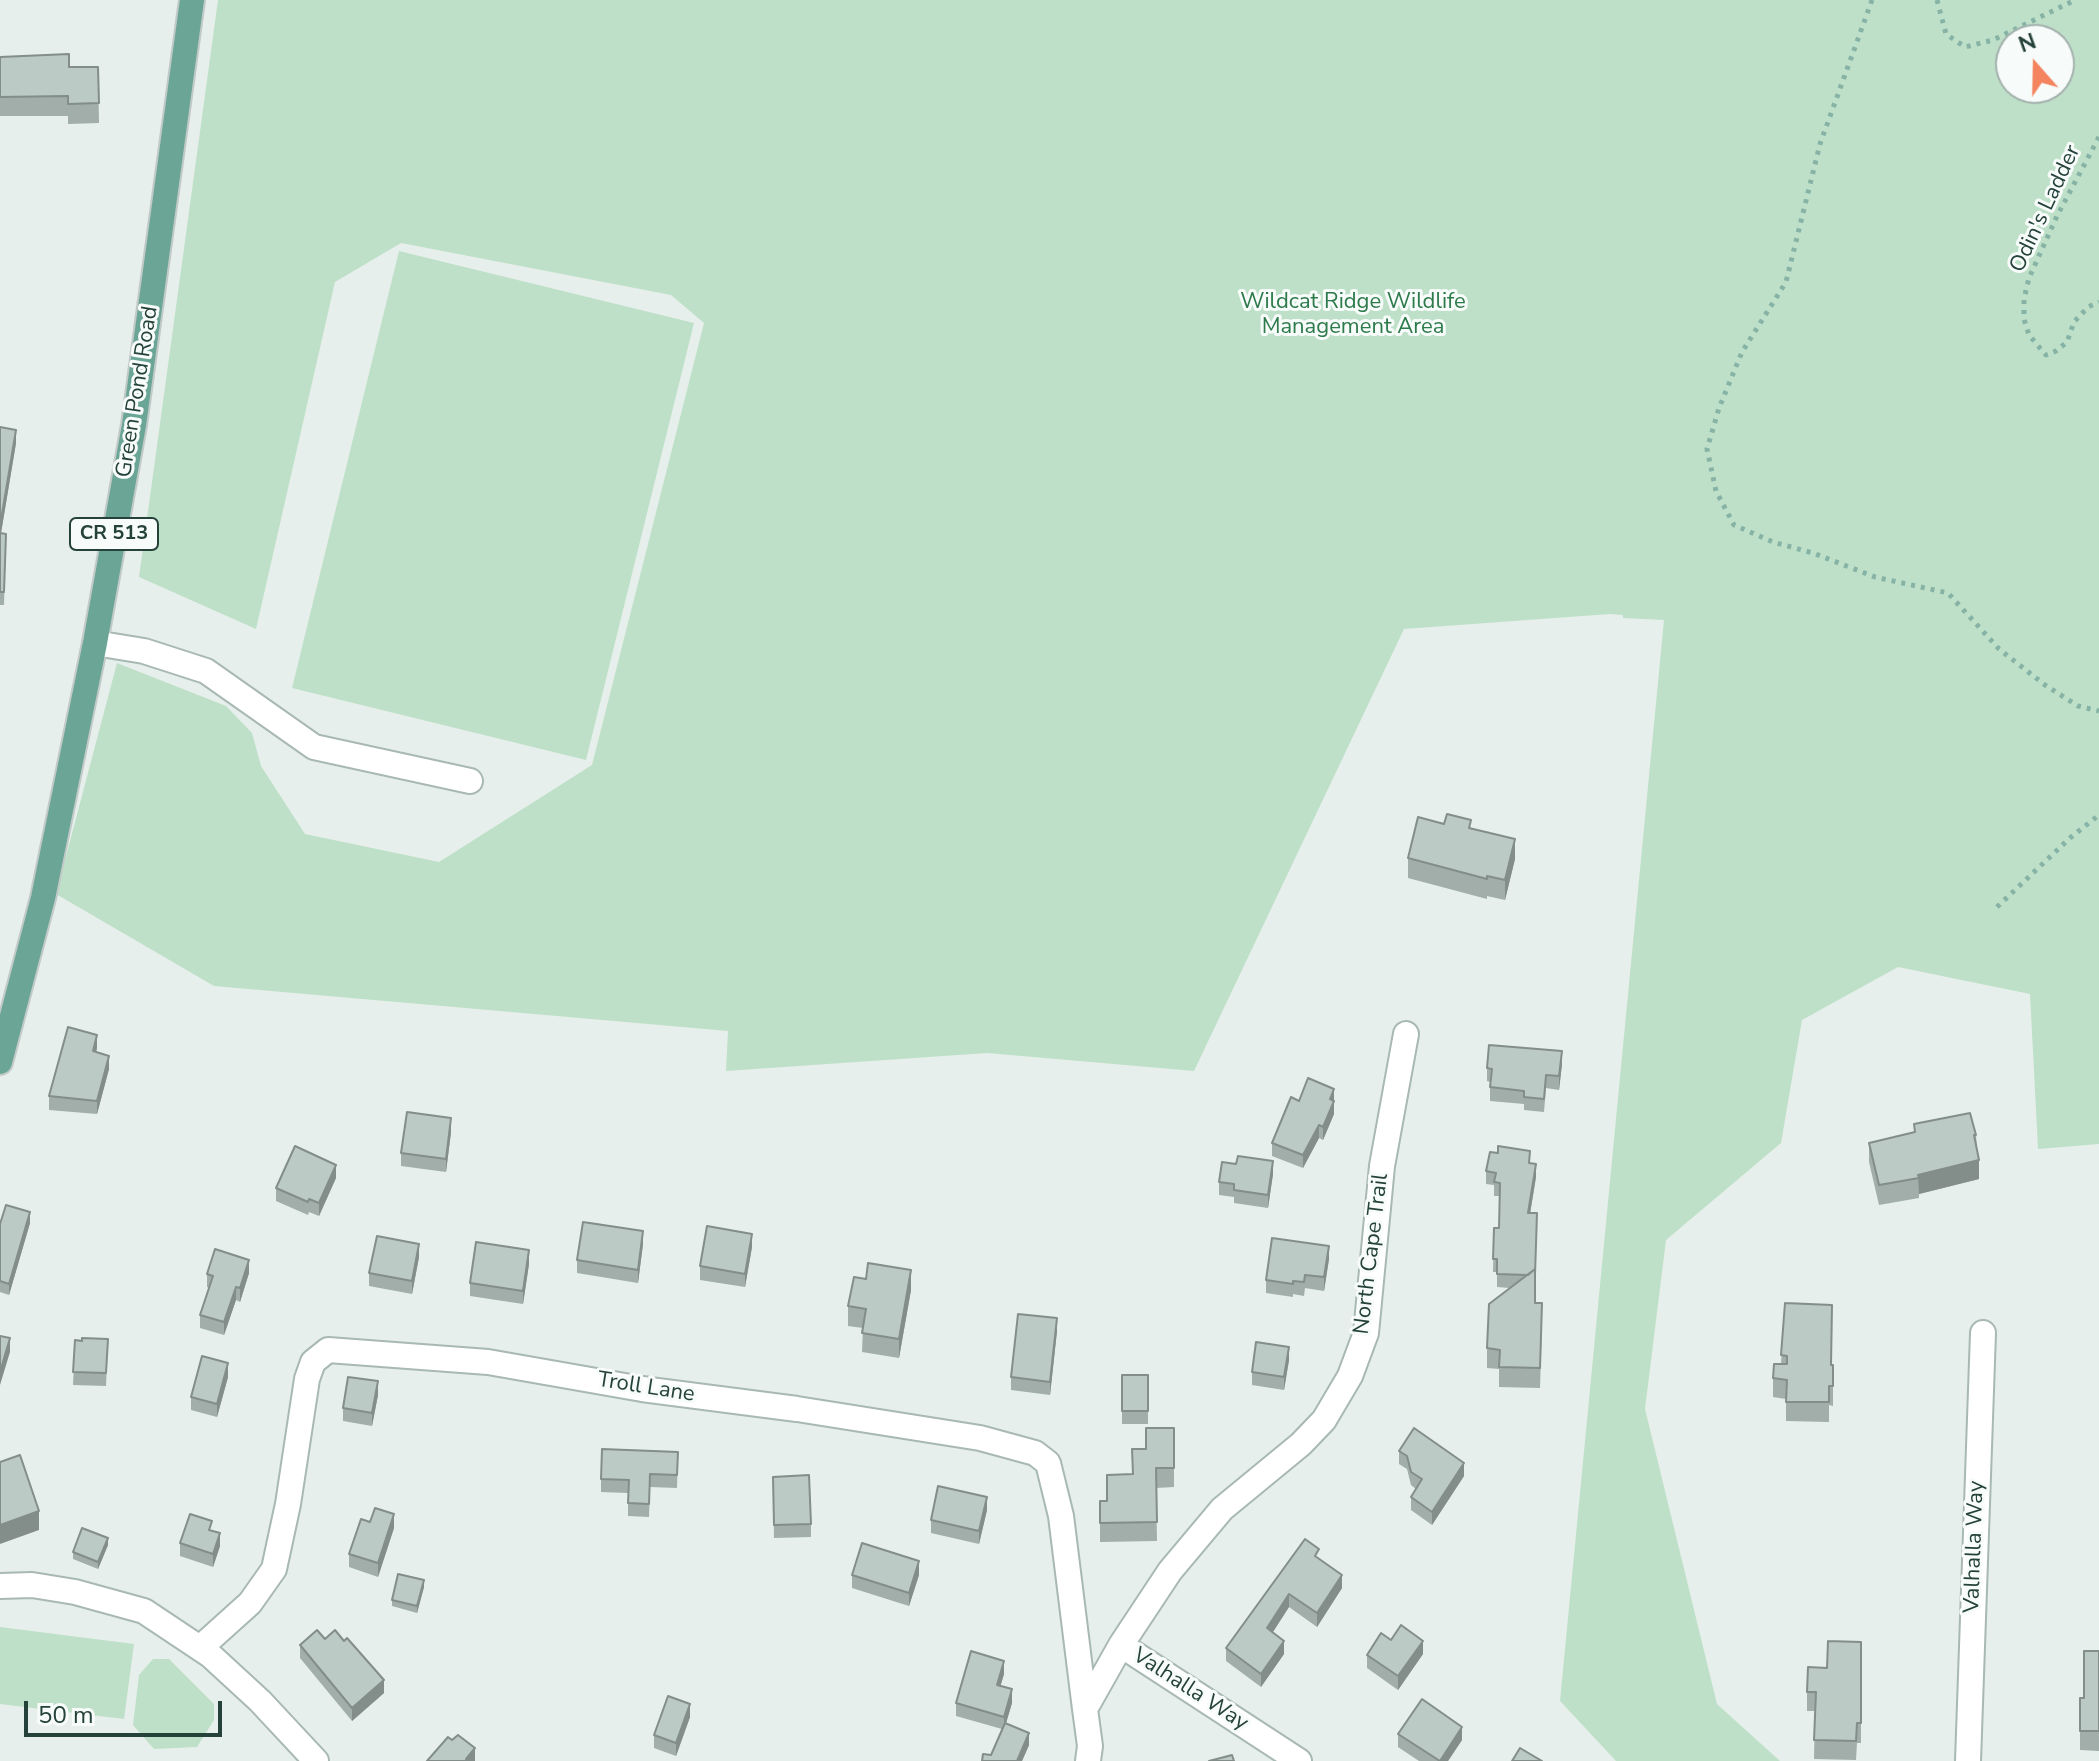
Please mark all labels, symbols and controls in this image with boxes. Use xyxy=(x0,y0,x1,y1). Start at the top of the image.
north arrow xyxy=(1995,24,2075,104)
text: N xyxy=(2015,26,2040,60)
street label: Odin's Ladder xyxy=(2005,141,2087,277)
park label: Wildcat Ridge Wildlife Management Area xyxy=(1240,290,1466,342)
street label: Green Pond Road xyxy=(111,304,165,480)
road number: CR 513 xyxy=(70,518,158,550)
street label: North Cape Trail xyxy=(1349,1172,1395,1336)
street label: Troll Lane xyxy=(596,1367,696,1409)
street label: Valhalla Way xyxy=(1959,1480,1991,1614)
street label: Valhalla Way xyxy=(1127,1643,1253,1737)
scale bar xyxy=(28,1685,226,1735)
text: 50 m xyxy=(38,1699,94,1731)

